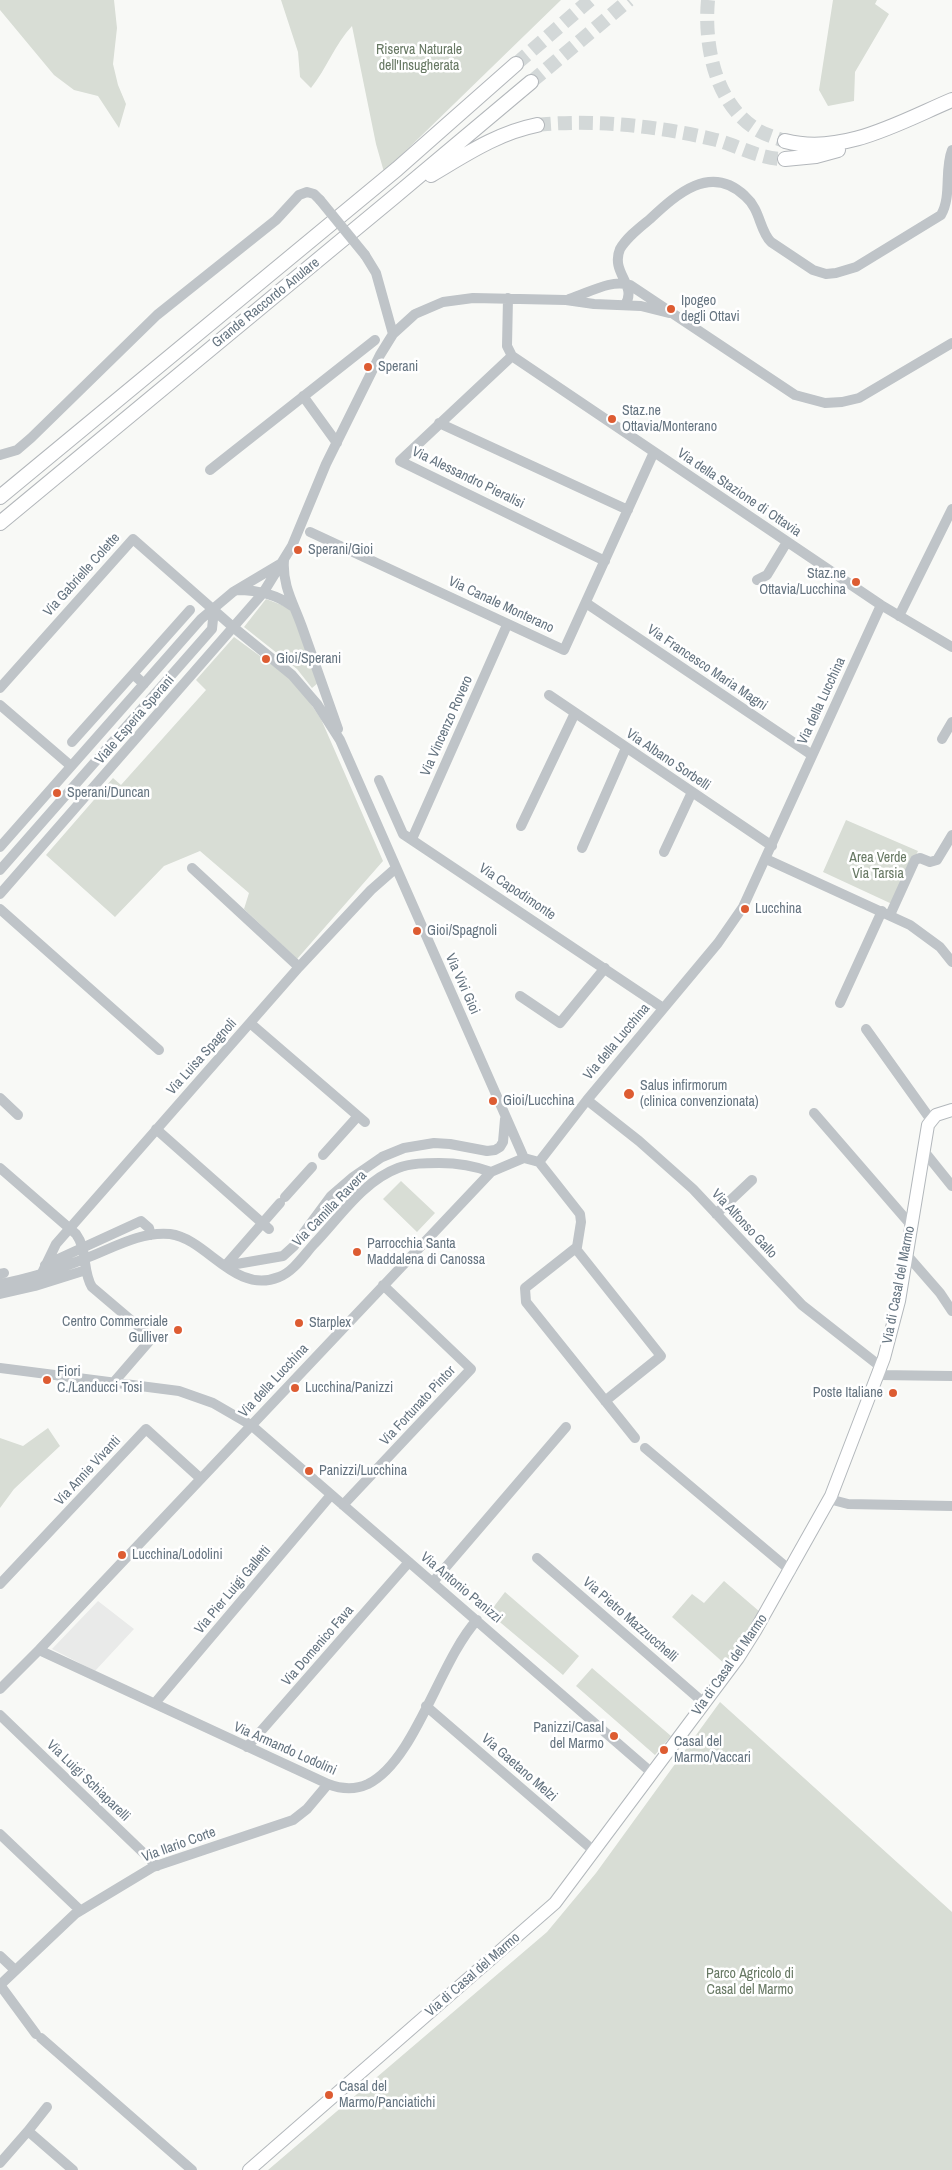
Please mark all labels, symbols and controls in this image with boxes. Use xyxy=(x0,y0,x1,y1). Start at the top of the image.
park label: Riserva Naturale dell'Insugherata xyxy=(376,42,462,74)
street label: Grande Raccordo Anulare xyxy=(209,255,323,351)
place label: Ipogeo degli Ottavi xyxy=(681,293,740,326)
marker: Ipogeo degli Ottavi xyxy=(665,303,677,315)
place label: Sperani xyxy=(378,359,418,375)
marker: Sperani xyxy=(362,361,374,373)
place label: Staz.ne Ottavia/Monterano xyxy=(622,403,717,436)
marker: Staz.ne Ottavia/Monterano xyxy=(606,413,618,425)
street label: Via Alessandro Pieralisi xyxy=(409,443,527,513)
street label: Via della Stazione di Ottavia xyxy=(674,445,804,541)
street label: Via Gabrielle Colette xyxy=(40,530,124,620)
place label: Sperani/Gioi xyxy=(308,542,373,558)
marker: Sperani/Gioi xyxy=(292,544,304,556)
place label: Staz.ne Ottavia/Lucchina xyxy=(759,566,846,598)
street label: Via Canale Monterano xyxy=(445,573,557,637)
marker: Staz.ne Ottavia/Lucchina xyxy=(850,576,862,588)
street label: Via Francesco Maria Magni xyxy=(644,621,770,715)
place label: Gioi/Sperani xyxy=(276,651,341,667)
marker: Gioi/Sperani xyxy=(260,653,272,665)
street label: Via della Lucchina xyxy=(794,655,850,747)
street label: Viale Esperia Sperani xyxy=(92,672,178,768)
street label: Via Vincenzo Rovero xyxy=(417,673,477,779)
street label: Via Albano Sorbelli xyxy=(623,726,713,794)
place label: Sperani/Duncan xyxy=(67,785,150,801)
marker: Sperani/Duncan xyxy=(51,787,63,799)
park label: Area Verde Via Tarsia xyxy=(849,850,907,882)
street label: Via Capodimonte xyxy=(475,860,559,924)
place label: Lucchina xyxy=(755,901,802,917)
marker: Lucchina xyxy=(739,903,751,915)
place label: Gioi/Spagnoli xyxy=(427,923,497,939)
marker: Gioi/Spagnoli xyxy=(411,925,423,937)
street label: Via Vivi Gioi xyxy=(441,951,483,1017)
street label: Via della Lucchina xyxy=(580,1000,654,1084)
street label: Via Luisa Spagnoli xyxy=(163,1015,241,1099)
place label: Salus infirmorum (clinica convenzionata) xyxy=(640,1078,759,1110)
marker: Salus infirmorum (clinica convenzionata) xyxy=(622,1087,636,1101)
place label: Gioi/Lucchina xyxy=(503,1093,574,1109)
marker: Gioi/Lucchina xyxy=(487,1095,499,1107)
street label: Via Camilla Ravera xyxy=(289,1167,371,1251)
street label: Via Alfonso Gallo xyxy=(708,1186,780,1262)
street label: Via di Casal del Marmo xyxy=(879,1225,919,1345)
place label: Parrocchia Santa Maddalena di Canossa xyxy=(367,1236,485,1268)
marker: Parrocchia Santa Maddalena di Canossa xyxy=(351,1246,363,1258)
place label: Centro Commerciale Gulliver xyxy=(62,1314,168,1346)
place label: Starplex xyxy=(309,1315,351,1331)
marker: Starplex xyxy=(293,1317,305,1329)
marker: Centro Commerciale Gulliver xyxy=(172,1324,184,1336)
street label: Via della Lucchina xyxy=(236,1341,312,1421)
street label: Via Fortunato Pintor xyxy=(377,1363,459,1449)
place label: Fiori C./Landucci Tosi xyxy=(57,1364,143,1396)
marker: Fiori C./Landucci Tosi xyxy=(41,1374,53,1386)
place label: Lucchina/Panizzi xyxy=(305,1380,393,1396)
marker: Lucchina/Panizzi xyxy=(289,1382,301,1394)
place label: Poste Italiane xyxy=(813,1385,883,1401)
marker: Poste Italiane xyxy=(887,1387,899,1399)
street label: Via Annie Vivanti xyxy=(52,1433,124,1509)
place label: Panizzi/Lucchina xyxy=(319,1463,407,1479)
marker: Panizzi/Lucchina xyxy=(303,1465,315,1477)
street label: Via Pier Luigi Galletti xyxy=(191,1543,275,1637)
place label: Lucchina/Lodolini xyxy=(132,1547,223,1563)
marker: Lucchina/Lodolini xyxy=(116,1549,128,1561)
street label: Via Antonio Panizzi xyxy=(417,1549,505,1627)
street label: Via Pietro Mazzucchelli xyxy=(579,1574,681,1666)
street label: Via Domenico Fava xyxy=(279,1602,357,1690)
street label: Via di Casal del Marmo xyxy=(689,1611,771,1719)
street label: Via Armando Lodolini xyxy=(231,1719,339,1779)
place label: Panizzi/Casal del Marmo xyxy=(533,1720,604,1752)
marker: Panizzi/Casal del Marmo xyxy=(608,1730,620,1742)
street label: Via Gaetano Melzi xyxy=(478,1731,560,1805)
place label: Casal del Marmo/Vaccari xyxy=(674,1734,751,1766)
street label: Via Luigi Schiaparelli xyxy=(43,1737,133,1825)
marker: Casal del Marmo/Vaccari xyxy=(658,1744,670,1756)
street label: Via Ilario Corte xyxy=(140,1824,218,1866)
street label: Via di Casal del Marmo xyxy=(422,1929,524,2021)
park label: Parco Agricolo di Casal del Marmo xyxy=(706,1966,794,1998)
place label: Casal del Marmo/Panciatichi xyxy=(339,2079,435,2112)
marker: Casal del Marmo/Panciatichi xyxy=(323,2089,335,2101)

